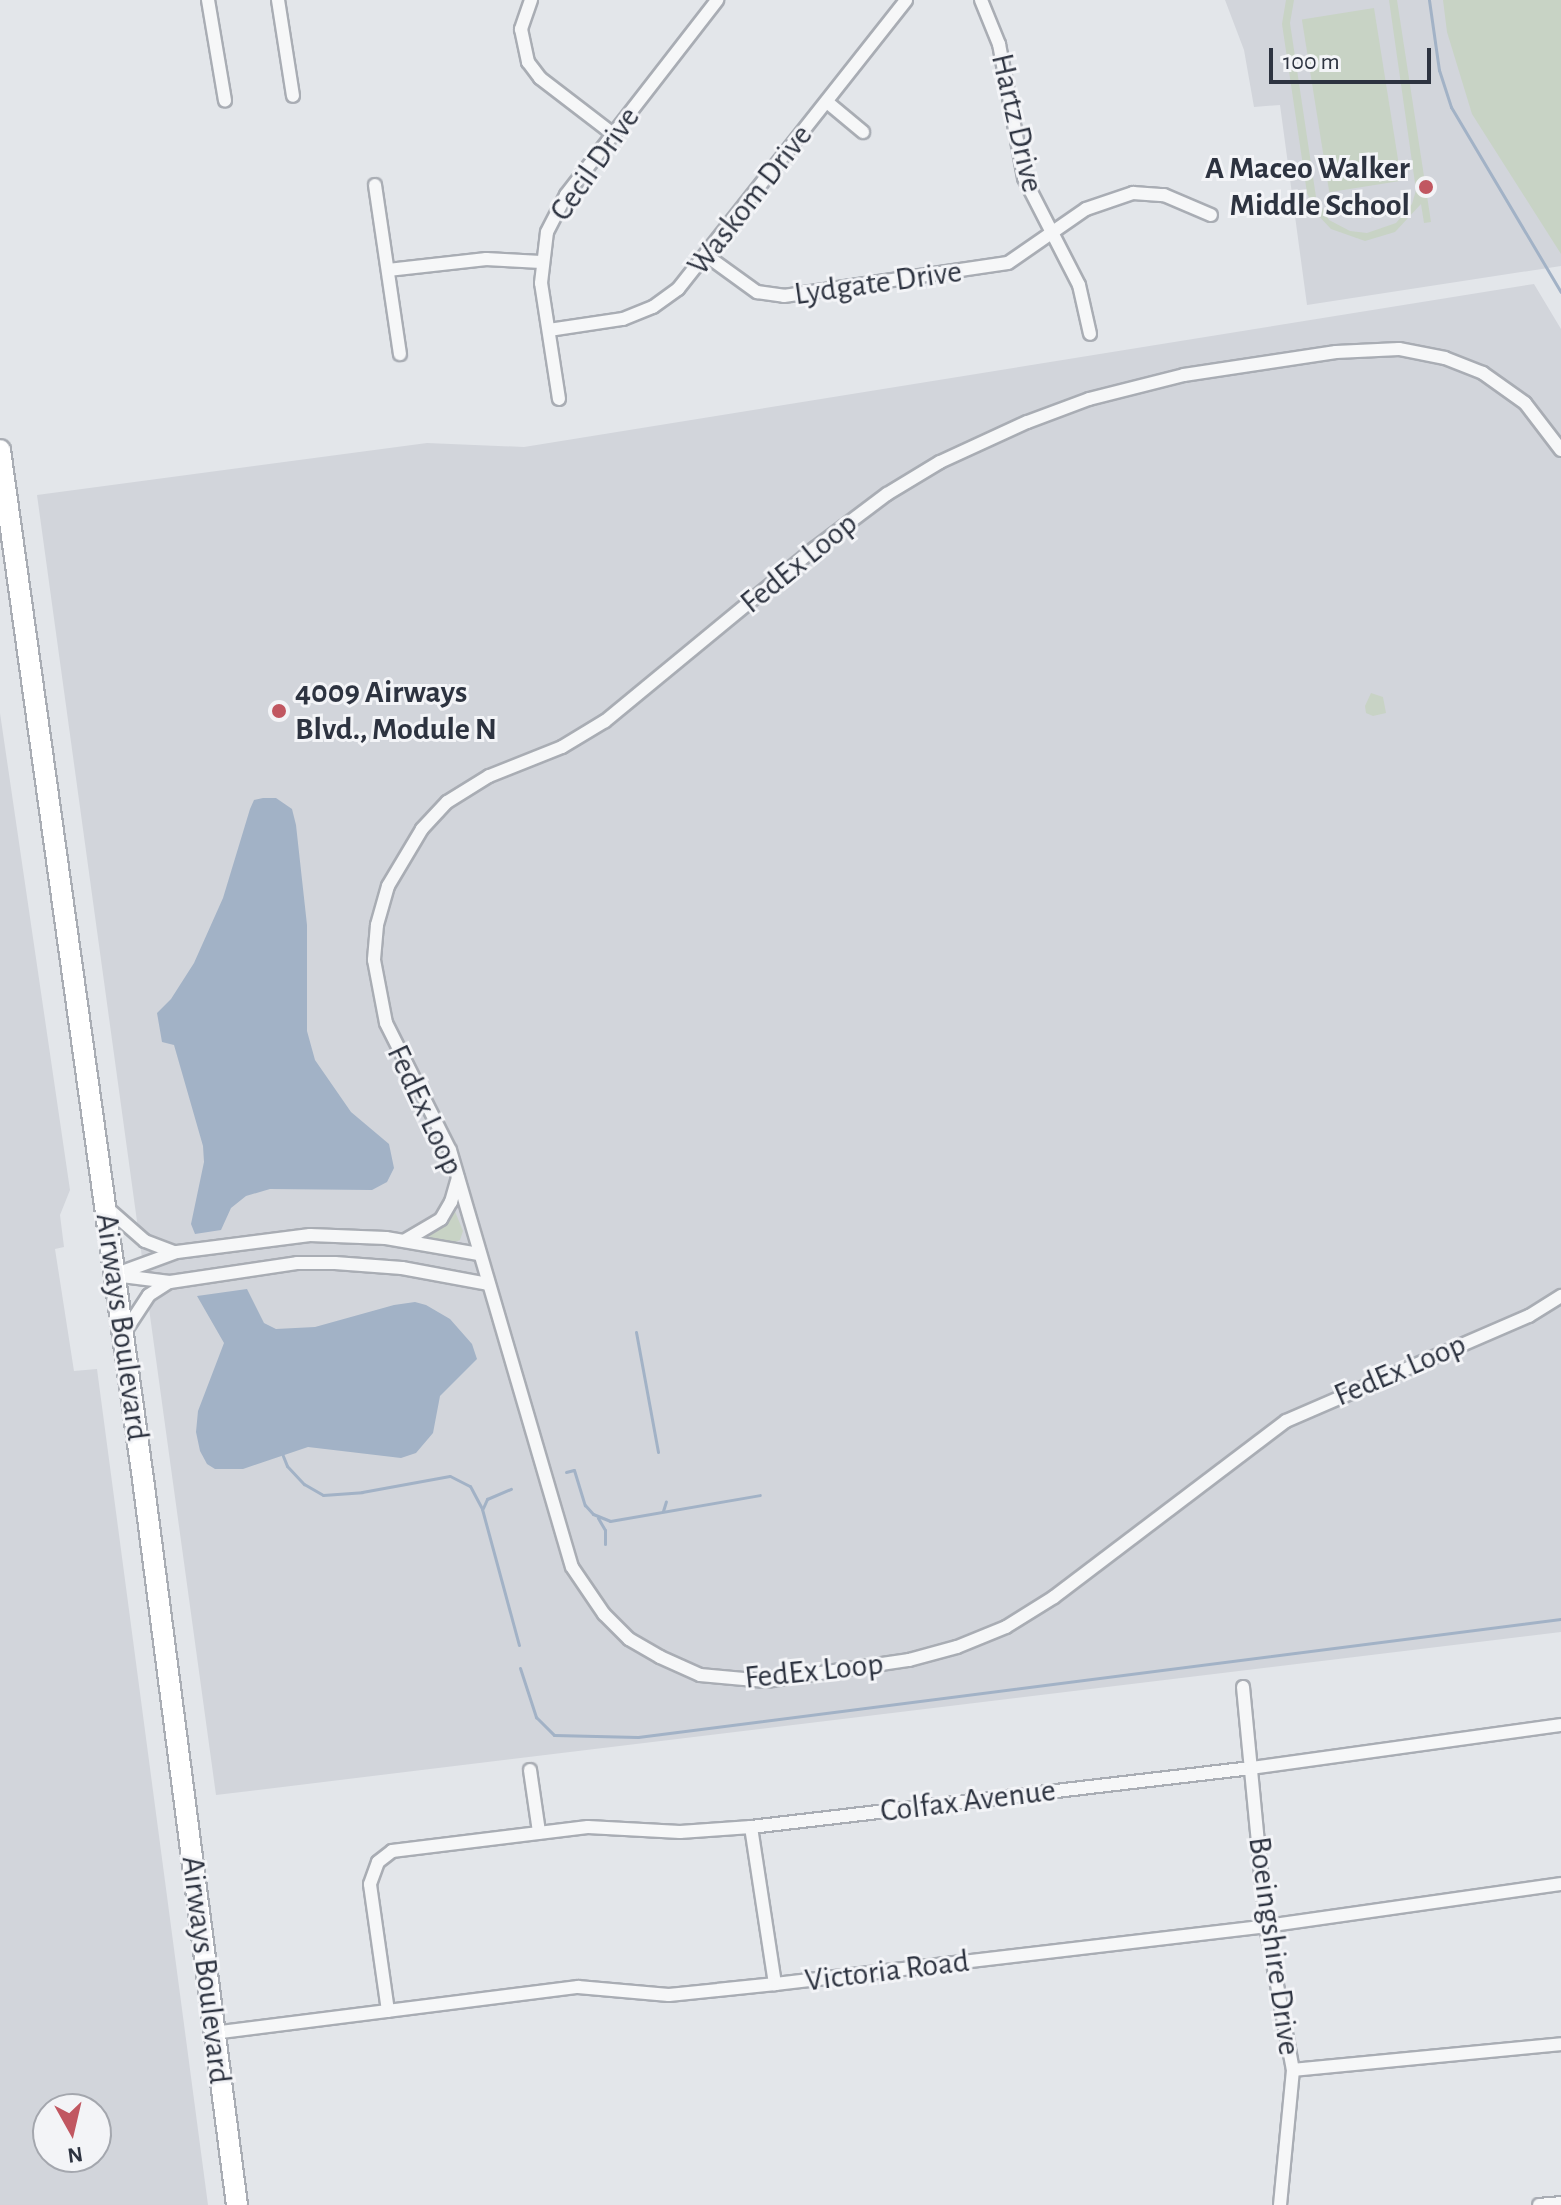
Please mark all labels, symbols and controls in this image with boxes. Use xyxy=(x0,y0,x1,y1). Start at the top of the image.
scale bar xyxy=(1273,32,1435,82)
street label: Hartz Drive xyxy=(982,50,1052,196)
text: 100 m xyxy=(1283,50,1340,74)
street label: Cecil Drive xyxy=(542,100,648,228)
street label: Waskom Drive xyxy=(679,117,821,283)
place label: A Maceo Walker Middle School xyxy=(1205,150,1410,225)
marker: A Maceo Walker Middle School xyxy=(1417,178,1435,196)
street label: Lydgate Drive xyxy=(792,252,964,314)
street label: FedEx Loop xyxy=(733,504,865,622)
place label: 4009 Airways Blvd., Module N xyxy=(295,674,497,749)
marker: 4009 Airways Blvd., Module N xyxy=(270,702,288,720)
street label: FedEx Loop xyxy=(378,1039,472,1181)
street label: Airways Boulevard xyxy=(87,1211,157,1443)
street label: FedEx Loop xyxy=(1328,1325,1472,1415)
street label: FedEx Loop xyxy=(743,1645,885,1697)
street label: Colfax Avenue xyxy=(878,1771,1058,1831)
street label: Boeingshire Drive xyxy=(1240,1834,1308,2058)
street label: Airways Boulevard xyxy=(173,1854,239,2086)
street label: Victoria Road xyxy=(803,1942,971,2000)
north arrow xyxy=(32,2093,112,2173)
text: N xyxy=(66,2143,84,2167)

